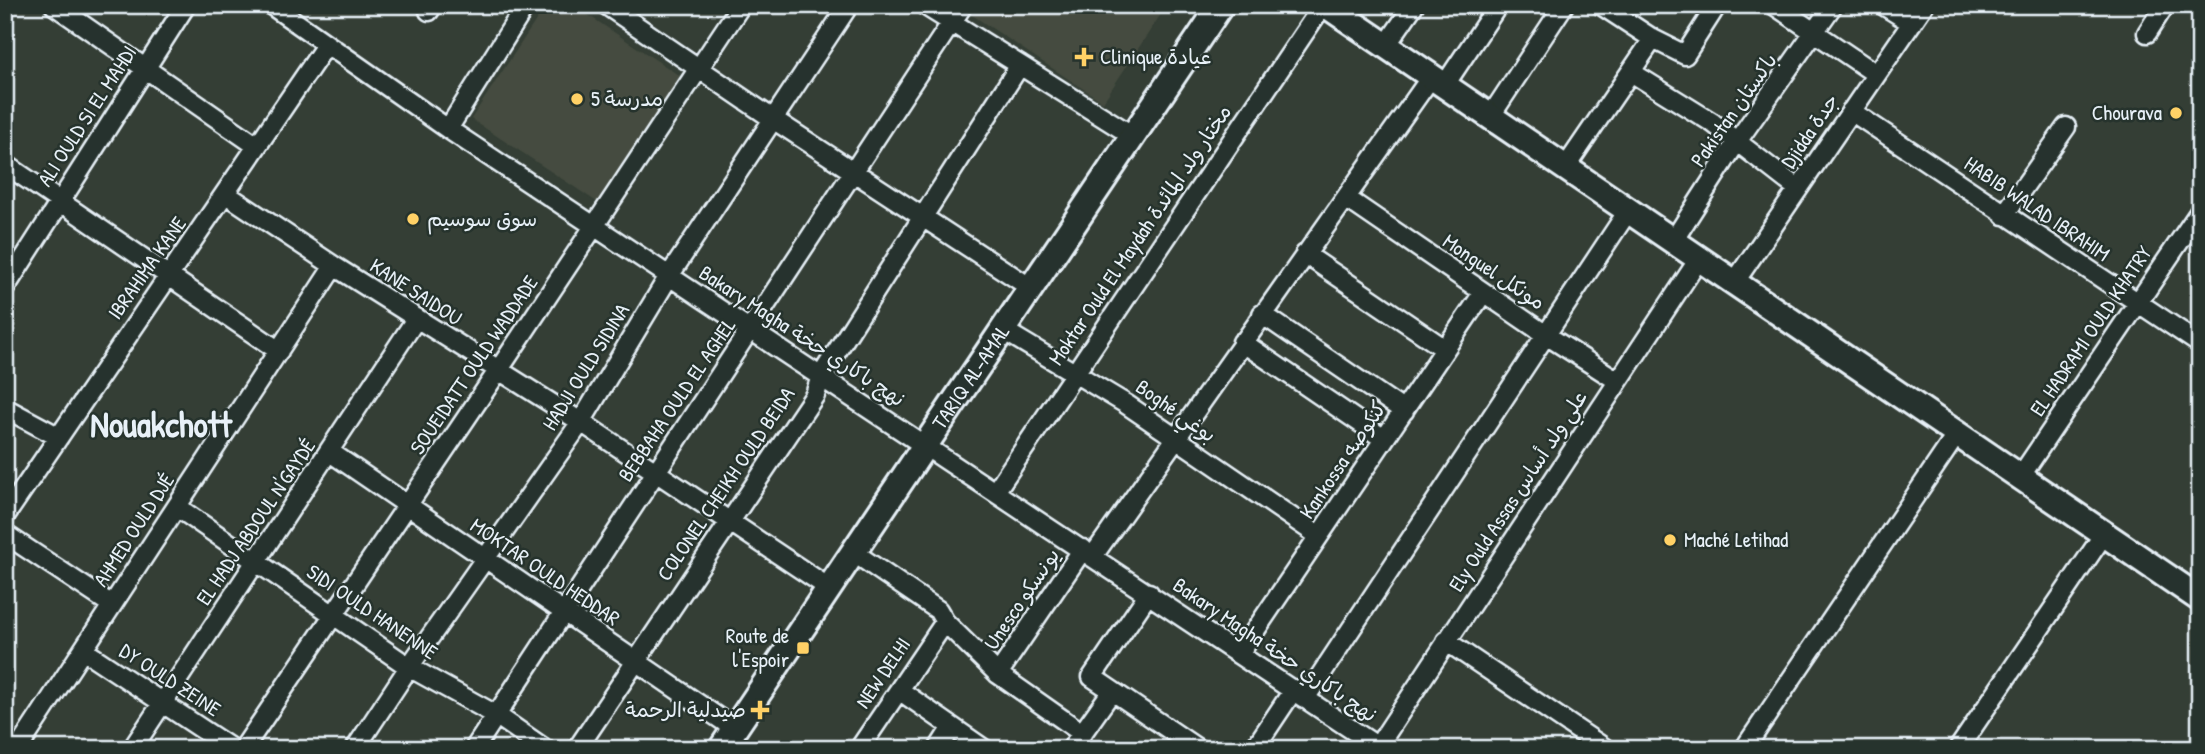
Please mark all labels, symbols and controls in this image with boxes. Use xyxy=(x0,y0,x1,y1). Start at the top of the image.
street label: ALI OULD SI EL MAHDI xyxy=(30,40,143,192)
place label: Clinique عيادة xyxy=(1100,42,1212,71)
marker: Clinique عيادة xyxy=(1074,47,1094,67)
street label: Pakistan باكستان xyxy=(1684,47,1784,173)
place label: مدرسة 5 xyxy=(591,84,663,113)
street label: Djidda جدة xyxy=(1774,87,1845,174)
marker: مدرسة 5 xyxy=(569,91,585,107)
place label: Chourava xyxy=(2092,98,2162,127)
street label: Moktar Ould El Maydah مختار ولد المائدة xyxy=(1041,99,1238,371)
marker: Chourava xyxy=(2168,105,2184,121)
street label: HABIB WALAD IBRAHIM xyxy=(1959,149,2116,268)
place label: سوق سوسيم xyxy=(427,204,537,235)
street label: IBRAHIMA KANE xyxy=(100,210,193,325)
marker: سوق سوسيم xyxy=(405,211,421,227)
street label: Monguel مونكل xyxy=(1437,227,1551,317)
street label: EL HADRAMI OULD KHATRY xyxy=(2023,239,2159,422)
street label: KANE SAIDOU xyxy=(365,251,468,332)
street label: Bakary Magha نهج باكاري حخة xyxy=(693,258,911,414)
street label: SOUEIDATT OULD WADDADE xyxy=(403,269,544,460)
street label: HADJI OULD SIDINA xyxy=(535,298,636,436)
street label: BEBBAHA OULD EL AGHEL xyxy=(611,312,742,487)
street label: TARIQ AL-AMAL xyxy=(925,319,1016,435)
street label: Boghé بوغي xyxy=(1127,372,1222,453)
street label: COLONEL CHEIKH OULD BEIDA xyxy=(650,381,801,586)
street label: Ely Ould Assas علي ولد أساس xyxy=(1441,384,1598,600)
street label: Kankossa كنكوصه xyxy=(1292,395,1393,524)
district label: Nouakchott xyxy=(90,401,233,448)
street label: EL HADJ ABDOUL N'GAYDÉ xyxy=(189,433,322,611)
street label: AHMED OULD DJÉ xyxy=(86,468,181,592)
street label: MOKTAR OULD HEDDAR xyxy=(465,511,626,632)
place label: Maché Letihad xyxy=(1684,525,1788,554)
marker: Maché Letihad xyxy=(1662,532,1678,548)
street label: Unesco يونسكو xyxy=(977,542,1066,655)
street label: SIDI OULD HANENNE xyxy=(301,557,444,666)
street label: Bakary Magha نهج باكاري حخة xyxy=(1167,570,1383,730)
place label: Route de l'Espoir xyxy=(726,621,789,674)
street label: NEW DELHI xyxy=(848,631,917,714)
street label: DY OULD ZEINE xyxy=(114,636,226,723)
marker: Route de l'Espoir xyxy=(795,640,811,656)
place label: صيدلية الرحمة xyxy=(625,695,746,724)
marker: صيدلية الرحمة xyxy=(752,702,768,718)

